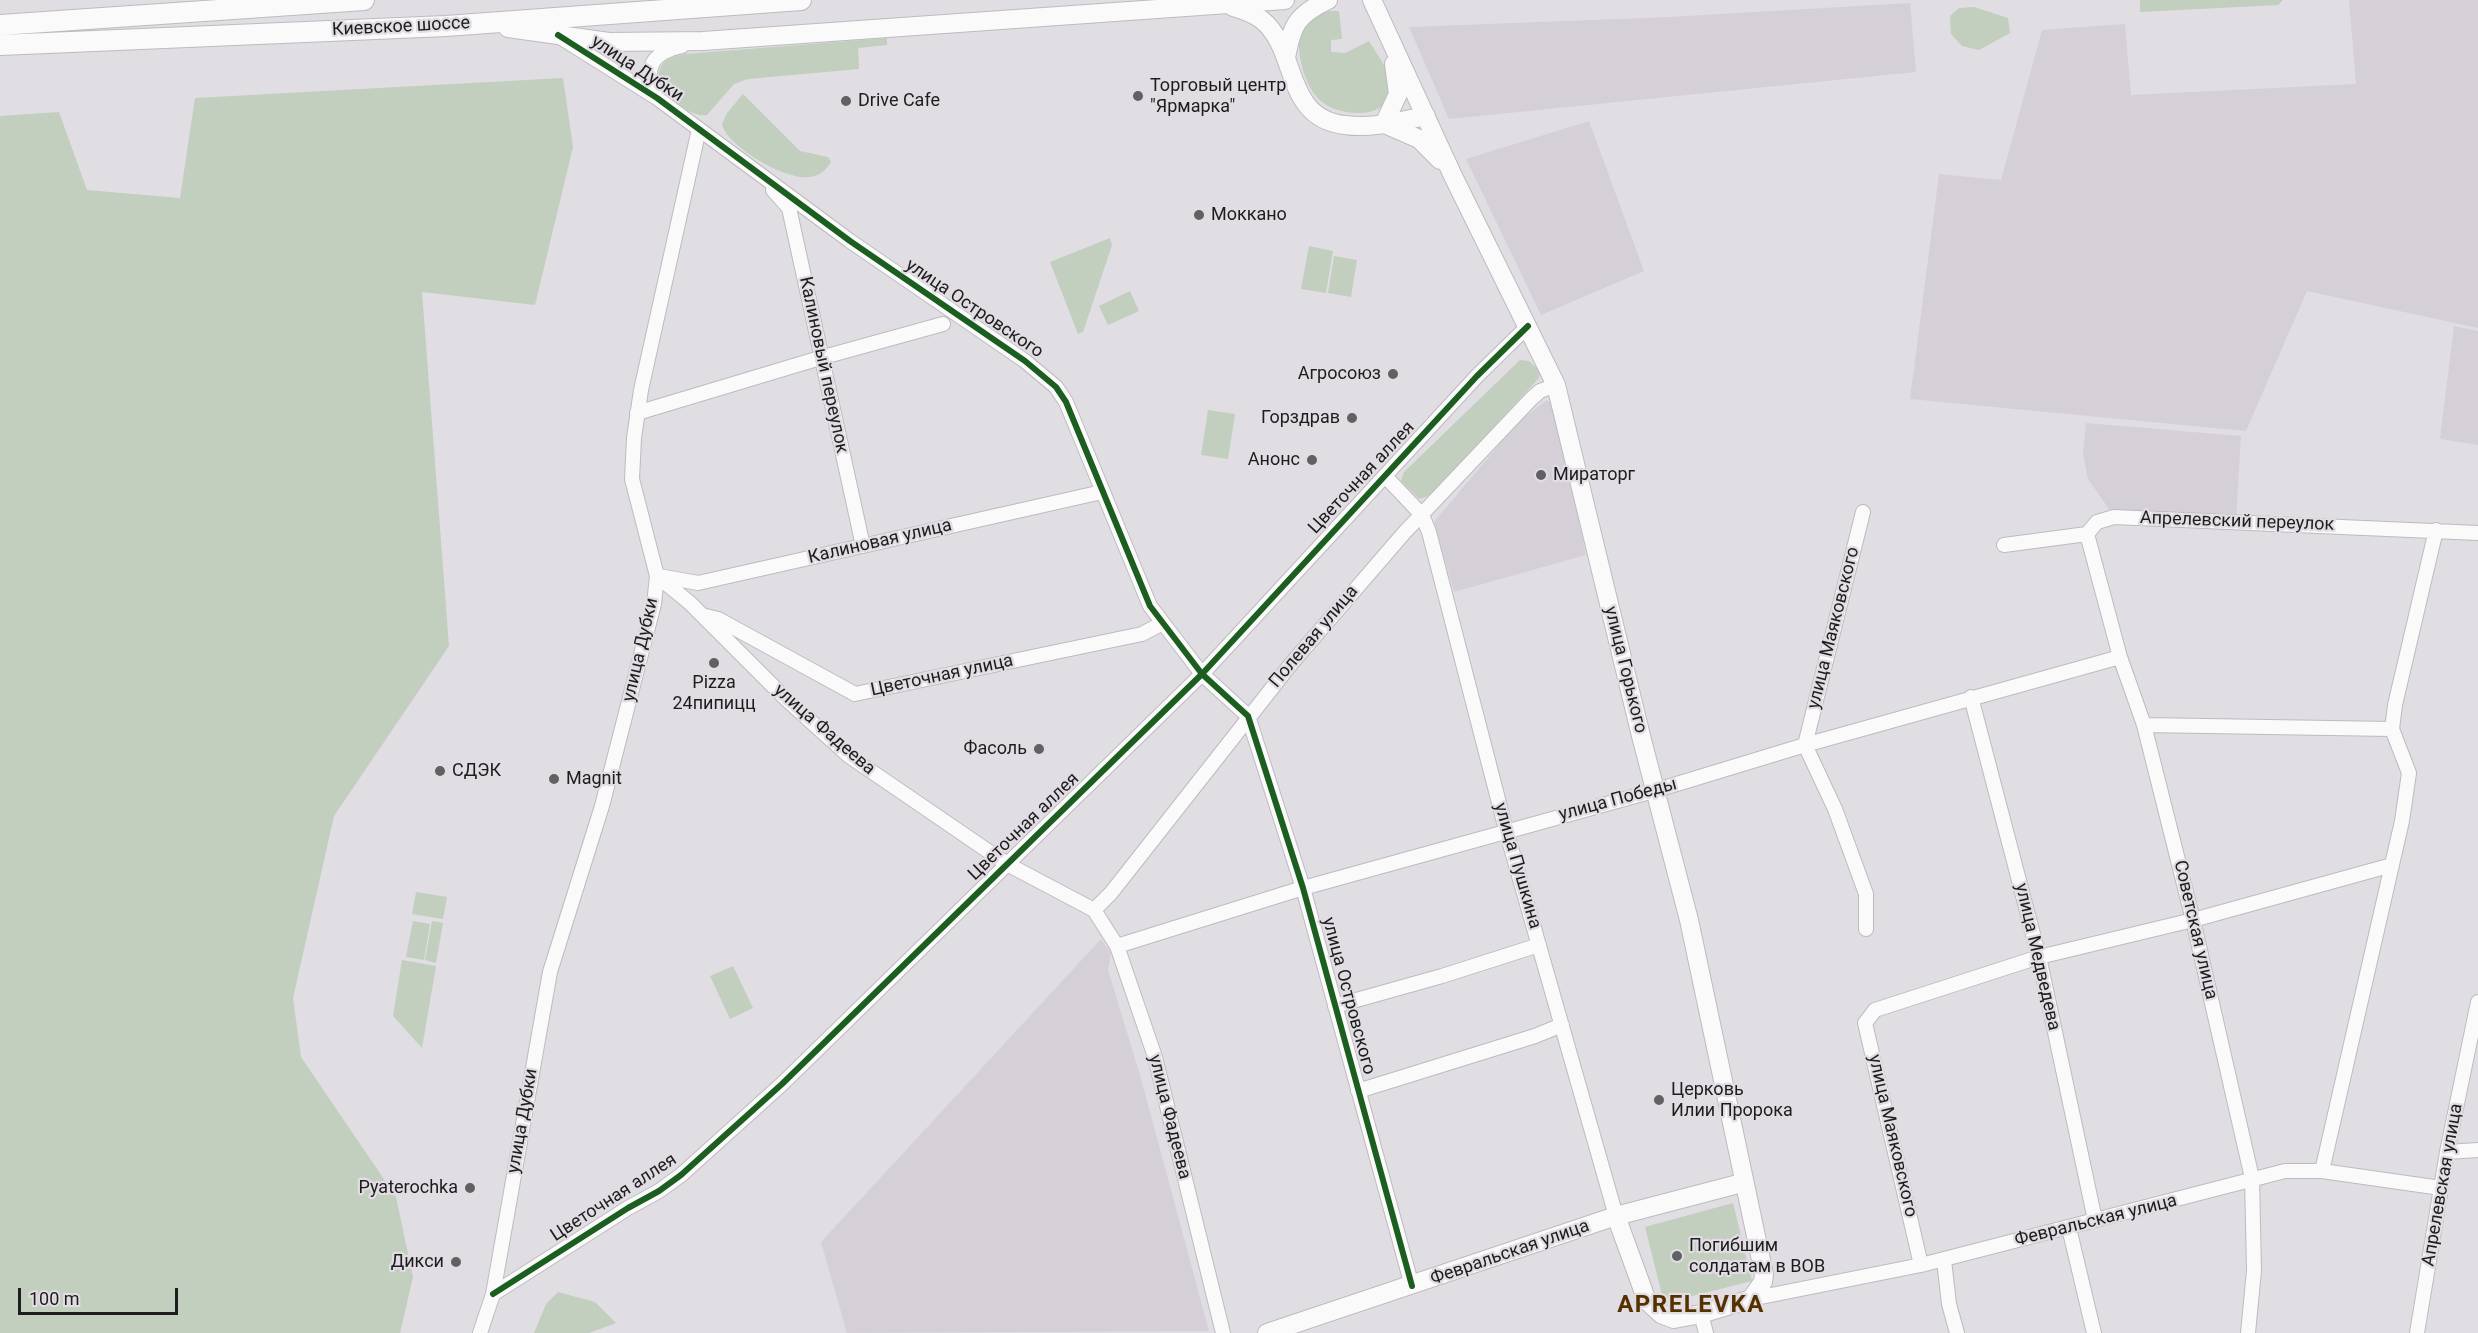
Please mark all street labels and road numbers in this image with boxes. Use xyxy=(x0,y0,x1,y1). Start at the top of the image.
street label: Киевское шоссе xyxy=(332,13,470,41)
street label: улица Дубки xyxy=(587,31,687,107)
street label: улица Островского xyxy=(901,255,1047,363)
street label: Калиновый переулок xyxy=(794,275,852,455)
street label: Цветочная аллея xyxy=(1304,417,1420,539)
street label: Апрелевский переулок xyxy=(2139,508,2335,536)
street label: Калиновая улица xyxy=(806,515,954,569)
street label: улица Маяковского xyxy=(1803,545,1865,711)
street label: Полевая улица xyxy=(1265,582,1363,692)
street label: улица Дубки xyxy=(619,596,663,704)
street label: улица Горького xyxy=(1599,604,1651,736)
street label: Цветочная улица xyxy=(869,650,1015,702)
street label: улица Фадеева xyxy=(769,680,879,780)
street label: Цветочная аллея xyxy=(964,769,1084,885)
street label: улица Победы xyxy=(1557,774,1679,826)
street label: улица Пушкина xyxy=(1489,800,1545,932)
street label: Советская улица xyxy=(2168,858,2222,1002)
street label: улица Медведева xyxy=(2010,881,2064,1033)
street label: улица Островского xyxy=(1317,915,1379,1077)
street label: улица Фадеева xyxy=(1143,1052,1195,1182)
street label: улица Маяковского xyxy=(1863,1053,1921,1219)
street label: улица Дубки xyxy=(503,1067,543,1175)
street label: Апрелевская улица xyxy=(2418,1102,2468,1268)
street label: Цветочная аллея xyxy=(547,1149,681,1247)
street label: Февральская улица xyxy=(2013,1190,2179,1252)
street label: Февральская улица xyxy=(1428,1216,1592,1290)

